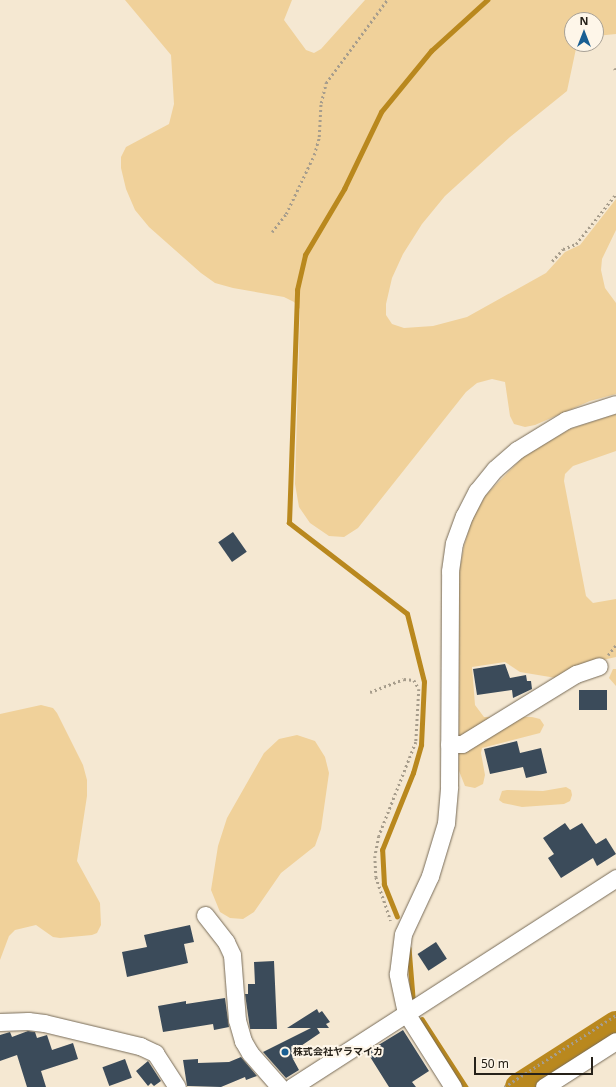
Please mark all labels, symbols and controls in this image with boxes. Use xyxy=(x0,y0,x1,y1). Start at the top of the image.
north arrow xyxy=(564,12,604,52)
text: N xyxy=(580,13,588,28)
place label: 株式会社ヤラマイカ xyxy=(293,1046,383,1058)
marker: 株式会社ヤラマイカ xyxy=(280,1047,290,1057)
scale bar xyxy=(476,1049,595,1075)
text: 50 m xyxy=(481,1055,509,1072)

